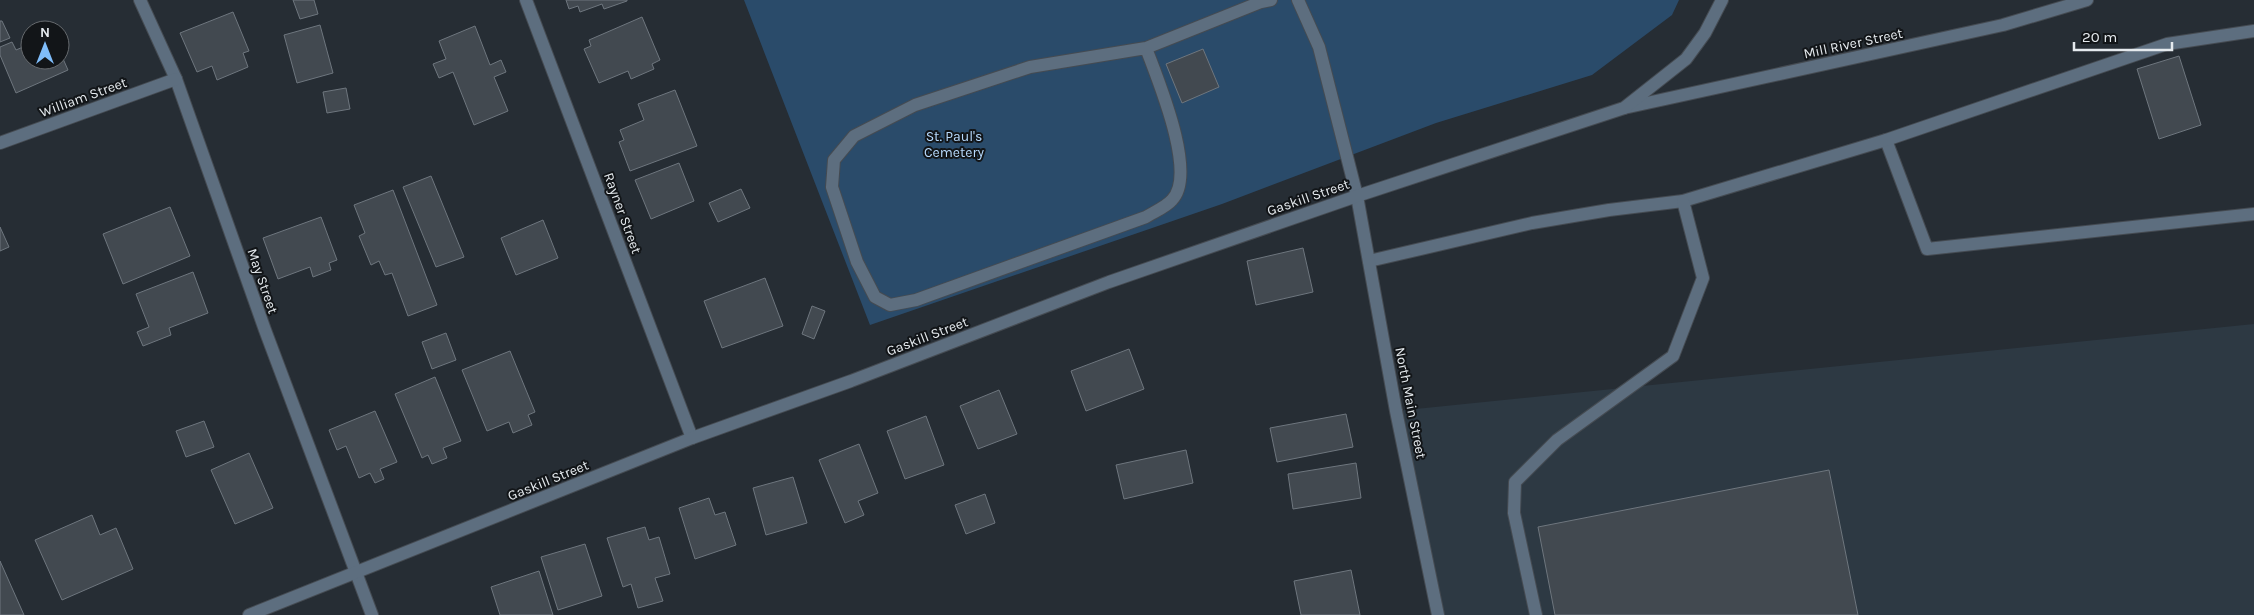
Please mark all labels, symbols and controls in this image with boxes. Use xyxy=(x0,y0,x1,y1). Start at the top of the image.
north arrow xyxy=(20,20,70,70)
scale bar xyxy=(2074,20,2172,52)
text: N xyxy=(40,24,50,41)
street label: Mill River Street xyxy=(1802,25,1904,62)
text: 20 m xyxy=(2082,28,2117,46)
street label: William Street xyxy=(37,74,129,121)
park label: St. Paul's Cemetery xyxy=(924,128,985,161)
street label: Rayner Street xyxy=(600,170,645,256)
street label: Gaskill Street xyxy=(1265,175,1351,219)
street label: May Street xyxy=(243,246,282,316)
street label: Gaskill Street xyxy=(884,313,970,360)
street label: North Main Street xyxy=(1391,346,1430,460)
street label: Gaskill Street xyxy=(505,457,591,504)

